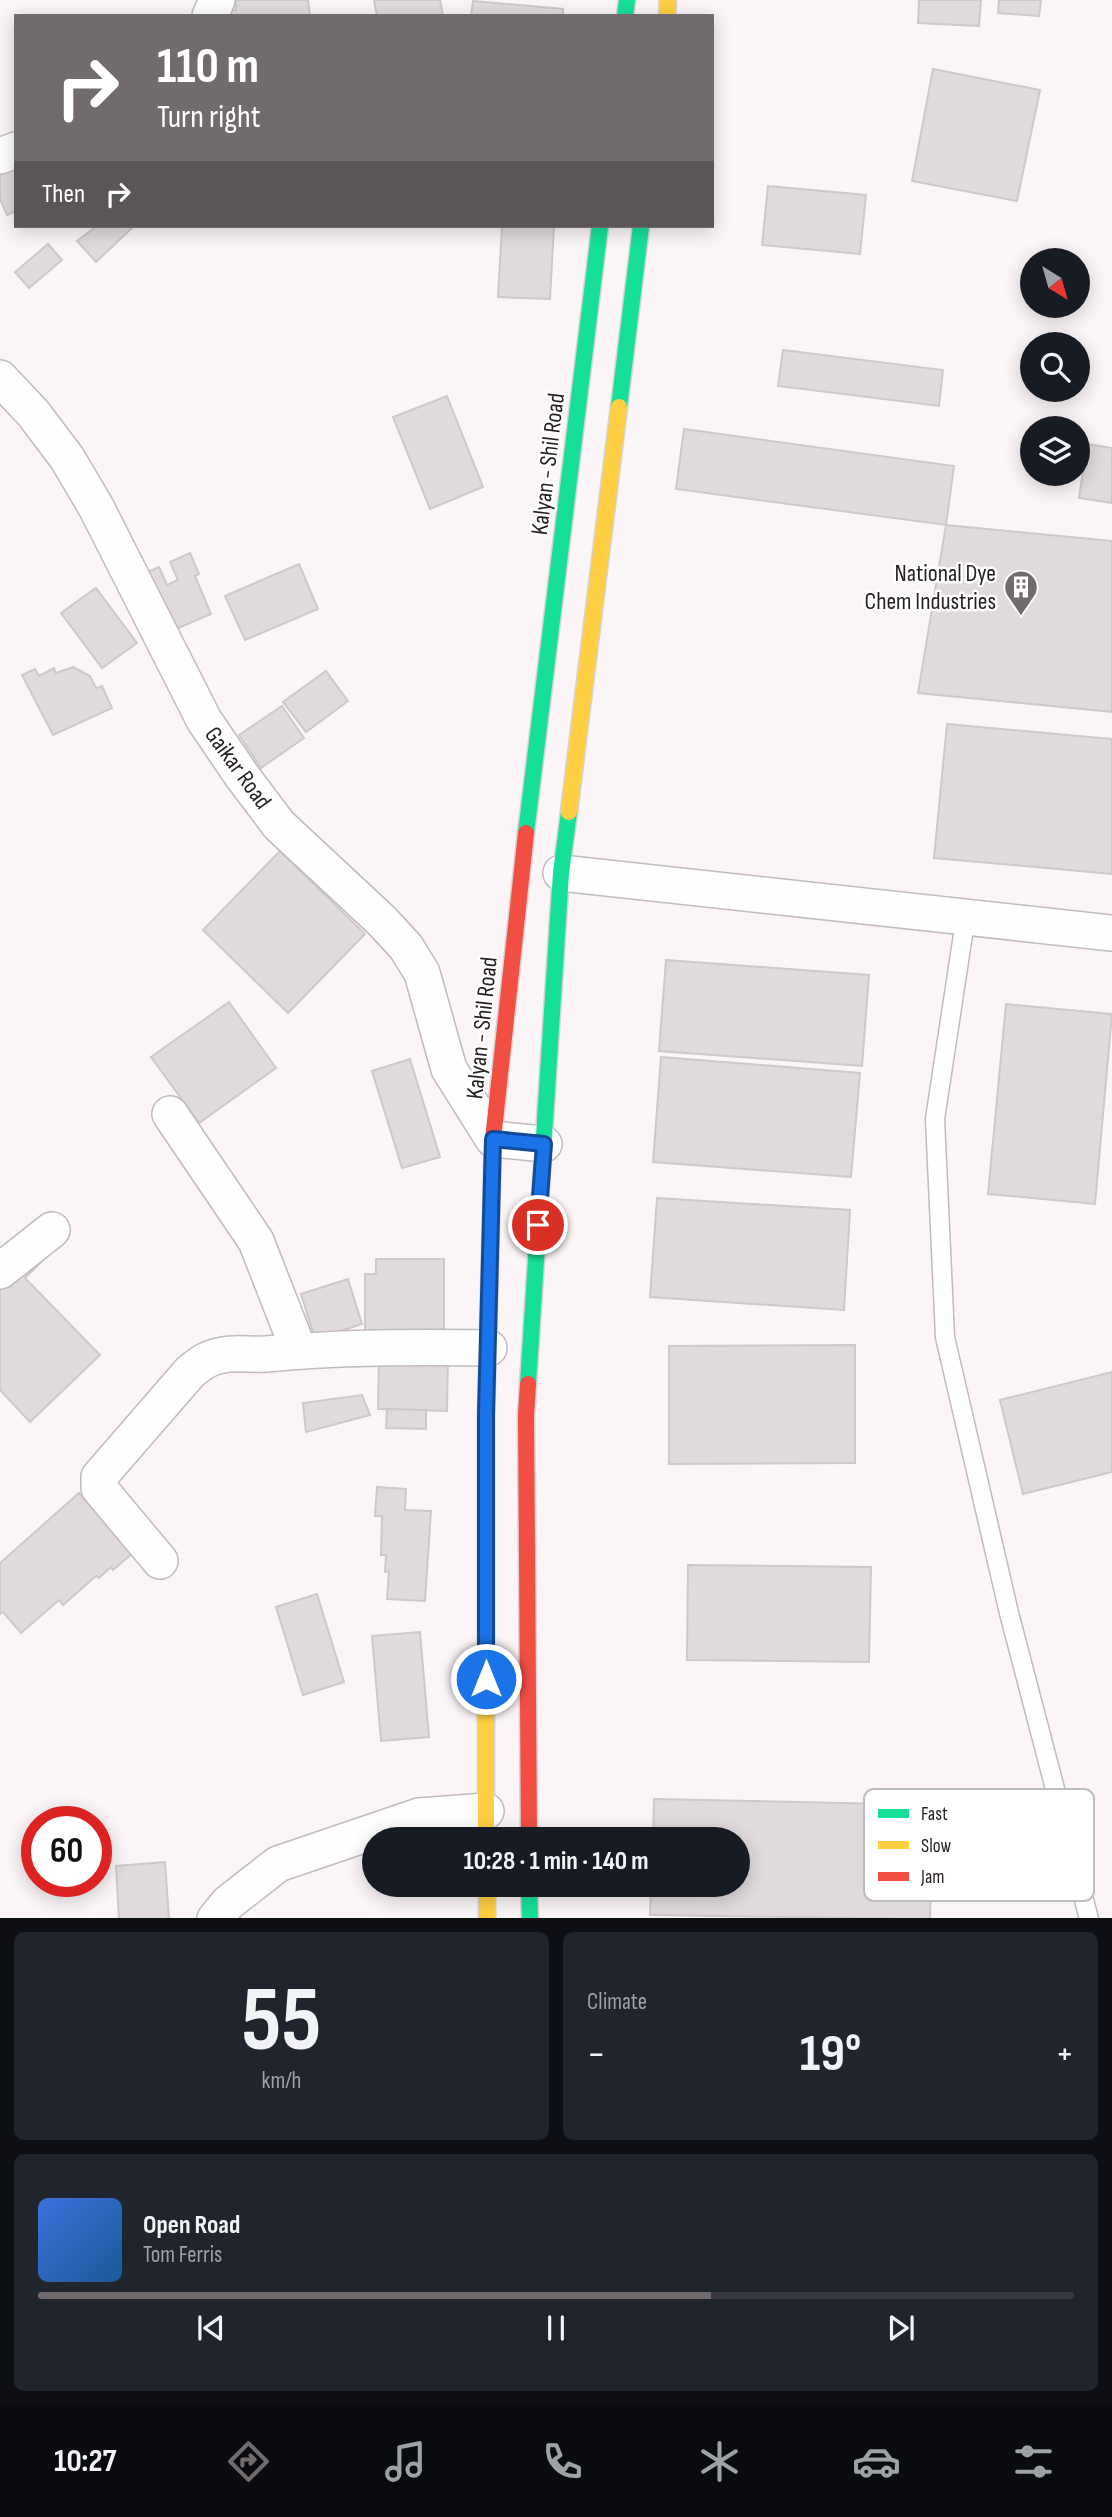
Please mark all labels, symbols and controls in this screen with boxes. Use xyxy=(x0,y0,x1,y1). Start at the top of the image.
text: 110 m xyxy=(157,38,259,97)
icon: right xyxy=(42,42,133,133)
text: Turn right xyxy=(157,98,261,137)
icon: right xyxy=(99,175,137,213)
text: Then xyxy=(42,179,85,210)
north arrow xyxy=(1020,248,1090,318)
map controls xyxy=(1020,248,1090,486)
button: search xyxy=(1020,332,1090,402)
street label: Kalyan - Shil Road xyxy=(525,391,571,537)
button: layers xyxy=(1020,416,1090,486)
place label: National Dye Chem Industries xyxy=(865,559,996,616)
building icon: National Dye Chem Industries xyxy=(1002,568,1040,617)
street label: Gaikar Road xyxy=(198,721,278,815)
street label: Kalyan - Shil Road xyxy=(460,956,504,1100)
pin xyxy=(508,1195,568,1255)
icon: arrive xyxy=(519,1206,557,1244)
position arrow xyxy=(449,1642,523,1716)
legend xyxy=(864,1789,1094,1901)
text: Fast xyxy=(921,1803,948,1826)
speed limit sign: 60 xyxy=(21,1806,112,1897)
text: Slow xyxy=(921,1835,951,1858)
text: 10:28 · 1 min · 140 m xyxy=(464,1846,648,1877)
text: Jam xyxy=(920,1866,944,1889)
text: 55 xyxy=(242,1967,321,2076)
text: Climate xyxy=(587,1988,647,2016)
text: 19° xyxy=(800,2023,861,2086)
text: − xyxy=(587,2032,606,2077)
text: + xyxy=(1055,2032,1074,2077)
text: km/h xyxy=(262,2067,301,2095)
text: Open Road xyxy=(143,2210,240,2241)
text: Tom Ferris xyxy=(143,2241,222,2269)
icon: previous xyxy=(192,2309,230,2347)
icon: pause xyxy=(537,2309,575,2347)
icon: next xyxy=(882,2309,920,2347)
icon: directions xyxy=(224,2437,273,2486)
icon: music xyxy=(381,2437,430,2486)
icon: phone xyxy=(538,2437,587,2486)
icon: climate xyxy=(695,2437,744,2486)
icon: car xyxy=(852,2437,901,2486)
icon: filters xyxy=(1009,2437,1058,2486)
text: 10:27 xyxy=(54,2442,116,2481)

